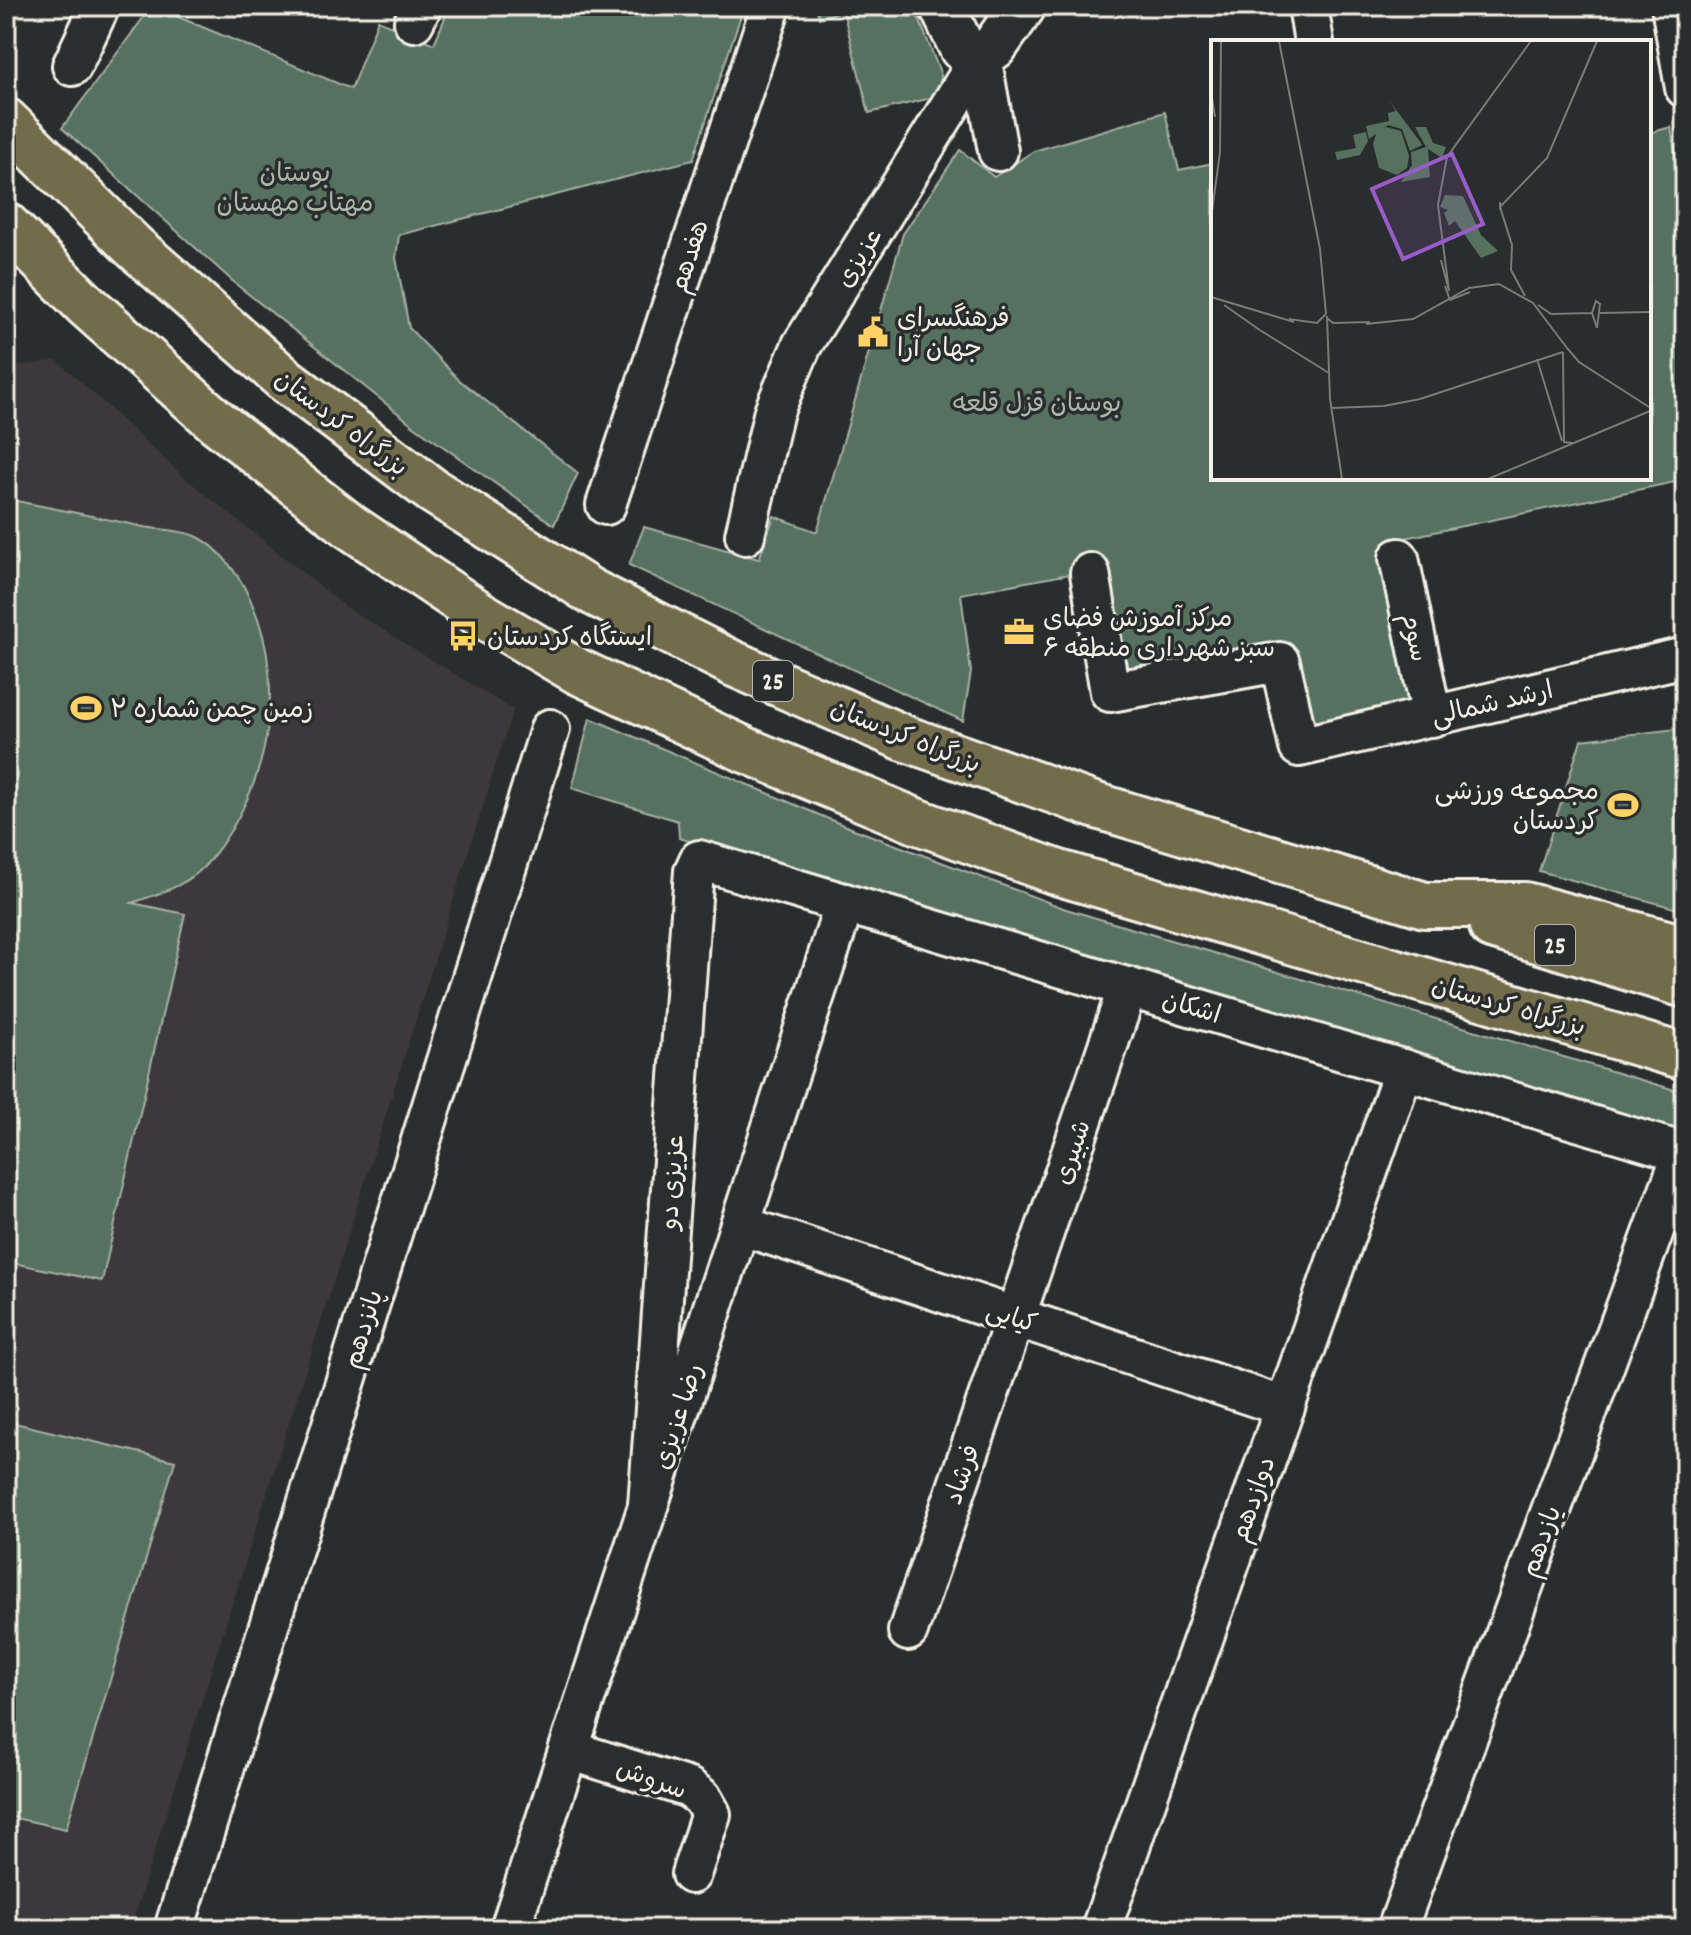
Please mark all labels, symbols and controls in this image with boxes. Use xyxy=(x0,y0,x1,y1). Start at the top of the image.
inset map xyxy=(1211,40,1651,480)
park label: بوستان مهتاب مهستان xyxy=(217,157,373,224)
street label: هفدهم xyxy=(662,216,721,298)
street label: عزیزی xyxy=(828,222,894,296)
place label: فرهنگسرای جهان آرا xyxy=(897,302,1010,369)
public building icon: فرهنگسرای جهان آرا xyxy=(856,315,890,349)
street label: بزرگراه کردستان xyxy=(265,362,414,487)
park label: بوستان قزل قلعه xyxy=(953,387,1121,424)
place label: مرکز آموزش فضای سبز شهرداری منطقه ۶ xyxy=(1043,602,1275,669)
street label: سوم xyxy=(1389,610,1436,666)
office icon: مرکز آموزش فضای سبز شهرداری منطقه ۶ xyxy=(1002,615,1036,649)
bus stop icon: ایستگاه کردستان xyxy=(446,619,480,653)
place label: ایستگاه کردستان xyxy=(487,621,652,658)
road number: 25 xyxy=(753,661,793,701)
street label: ارشد شمالی xyxy=(1428,673,1557,737)
sports icon: زمین چمن شماره ۲ xyxy=(69,691,103,725)
street label: بزرگراه کردستان xyxy=(824,691,985,785)
place label: زمین چمن شماره ۲ xyxy=(110,693,313,730)
place label: مجموعه ورزشی کردستان xyxy=(1435,775,1599,842)
sports icon: مجموعه ورزشی کردستان xyxy=(1606,788,1640,822)
road number: 25 xyxy=(1535,925,1575,965)
street label: بزرگراه کردستان xyxy=(1427,969,1589,1048)
street label: اشکان xyxy=(1157,983,1225,1036)
street label: شبیری xyxy=(1046,1116,1103,1191)
street label: عزیزی دو xyxy=(653,1134,696,1233)
street label: پانزدهم xyxy=(336,1286,395,1374)
street label: کیایی xyxy=(981,1294,1041,1345)
street label: رضا عزیزی xyxy=(646,1359,715,1475)
street label: فرشاد xyxy=(937,1440,992,1510)
street label: دوازدهم xyxy=(1223,1452,1287,1548)
street label: یازدهم xyxy=(1513,1501,1573,1583)
street label: سروش xyxy=(610,1752,691,1811)

